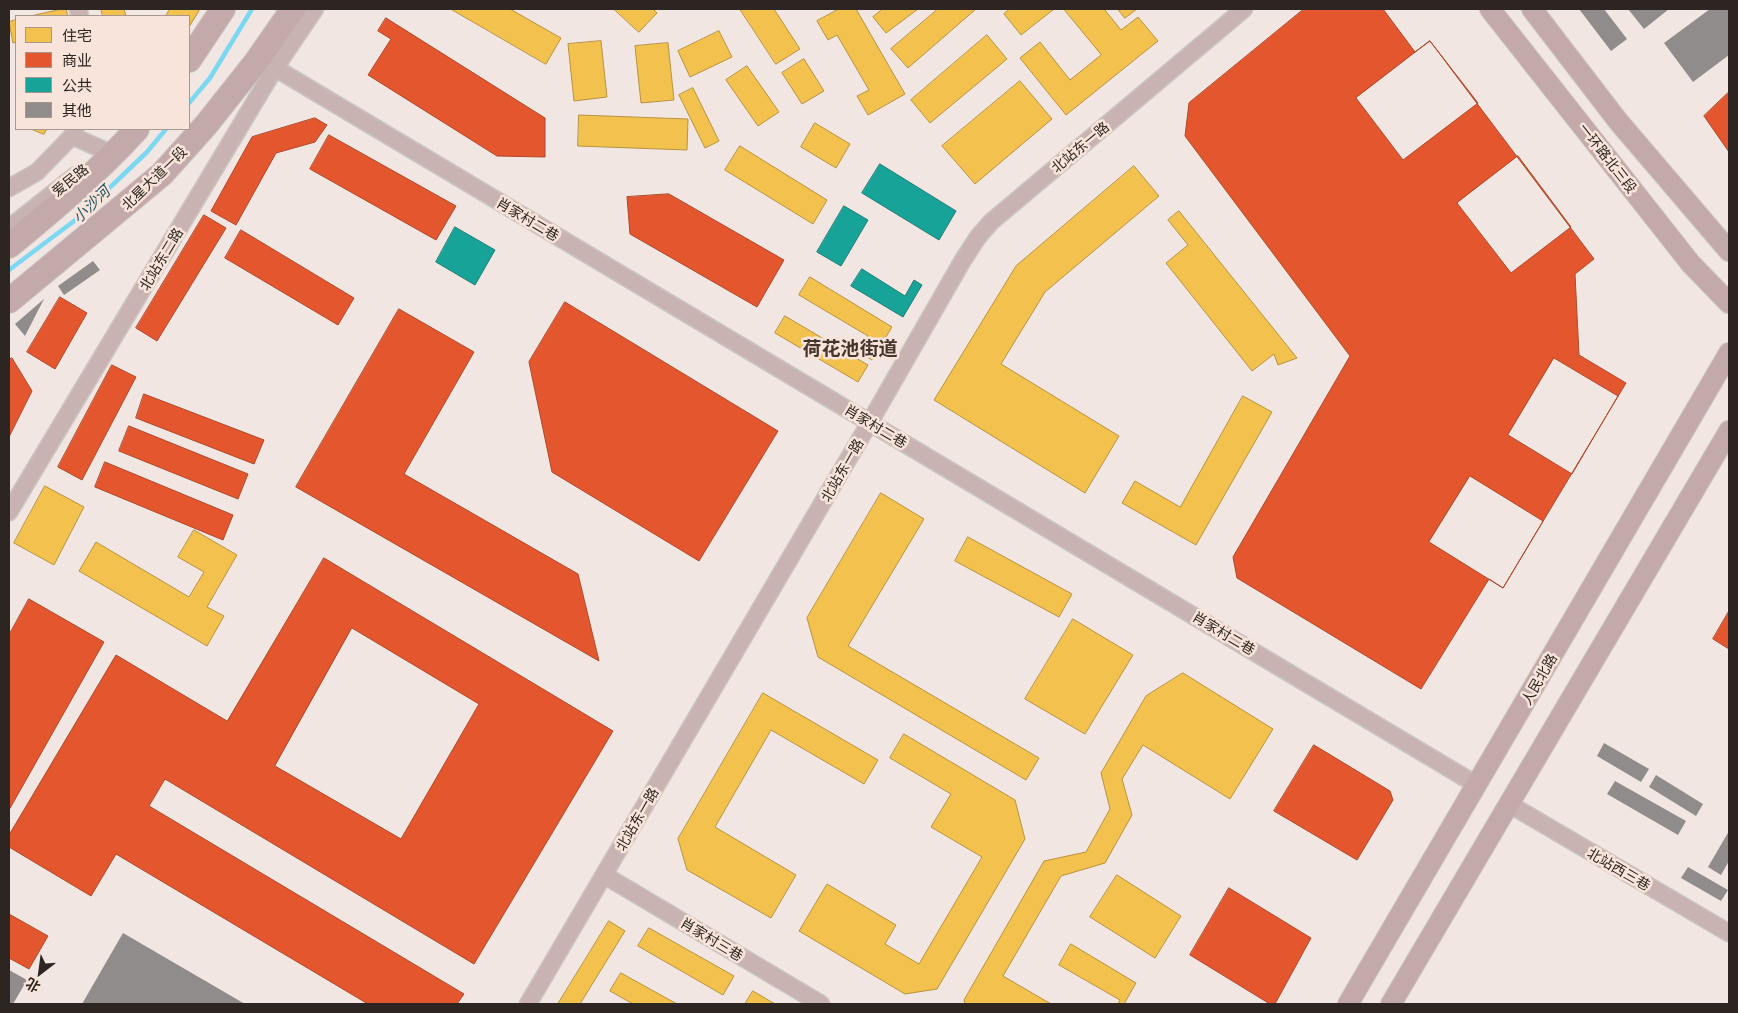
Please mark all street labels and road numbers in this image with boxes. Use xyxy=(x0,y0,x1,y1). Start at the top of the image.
street label: 北站东一路 xyxy=(1048,118,1112,176)
street label: 一环路北三段 xyxy=(1576,120,1640,196)
street label: 北星大道一段 xyxy=(118,143,190,213)
street label: 爱民路 xyxy=(48,160,92,200)
street label: 肖家村二巷 xyxy=(494,194,562,244)
street label: 北站东二路 xyxy=(136,225,186,293)
street label: 肖家村二巷 xyxy=(842,401,910,451)
street label: 北站东一路 xyxy=(817,435,867,505)
street label: 肖家村二巷 xyxy=(1190,608,1258,658)
street label: 人民北路 xyxy=(1518,651,1560,707)
street label: 北站东一路 xyxy=(612,784,662,854)
street label: 北站西三巷 xyxy=(1584,844,1654,894)
street label: 肖家村三巷 xyxy=(678,914,746,964)

